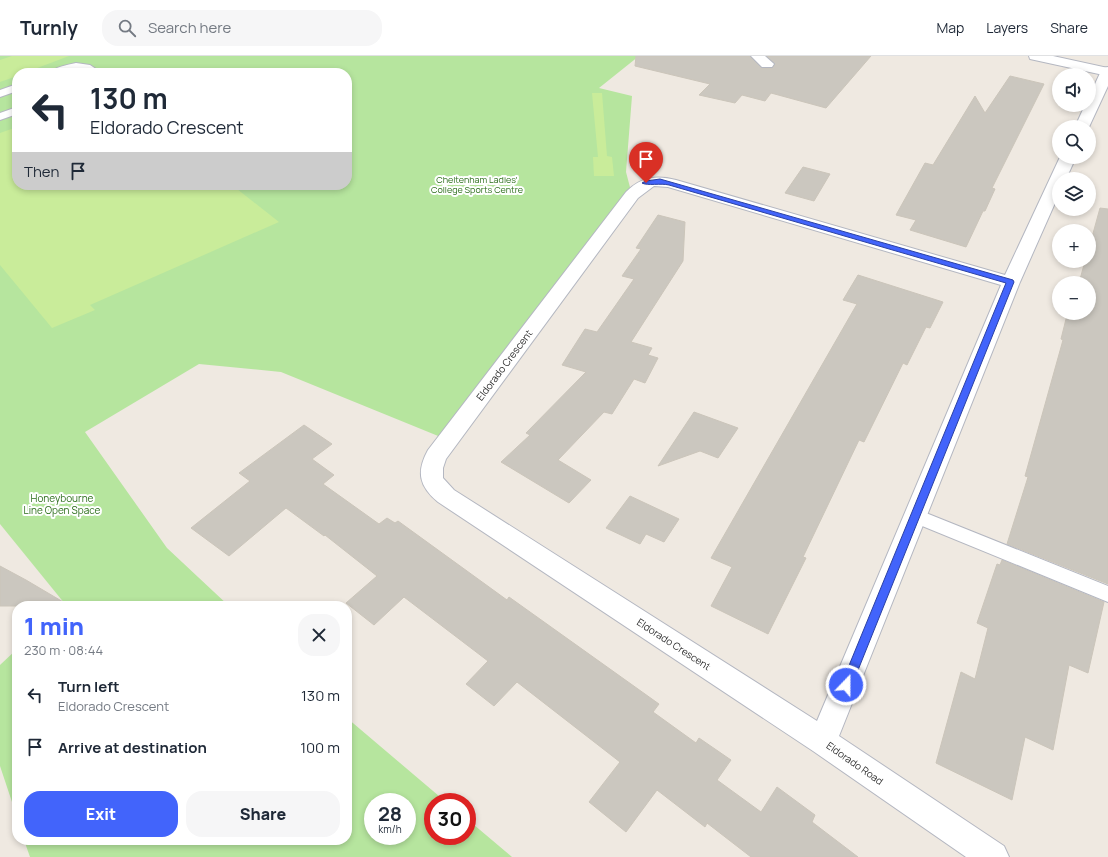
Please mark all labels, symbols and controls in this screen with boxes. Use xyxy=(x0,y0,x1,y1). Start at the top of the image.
search box xyxy=(102,10,382,46)
text: Turnly xyxy=(20,15,78,41)
icon: search xyxy=(116,17,138,39)
text: Search here xyxy=(148,17,231,38)
text: Map xyxy=(936,18,964,37)
text: Layers xyxy=(986,18,1028,37)
text: Share xyxy=(1050,18,1088,37)
map controls xyxy=(1052,68,1096,320)
button: sound xyxy=(1052,68,1096,112)
text: 130 m xyxy=(90,79,168,117)
icon: left xyxy=(24,84,76,136)
text: Eldorado Crescent xyxy=(90,115,244,139)
button: search xyxy=(1052,120,1096,164)
pin xyxy=(629,142,663,183)
icon: arrive xyxy=(635,148,657,170)
icon: arrive xyxy=(67,160,89,182)
text: Then xyxy=(24,161,59,182)
button: layers xyxy=(1052,172,1096,216)
park label: Cheltenham Ladies' College Sports Centre xyxy=(431,173,523,196)
button: + xyxy=(1052,224,1096,268)
button: − xyxy=(1052,276,1096,320)
street label: Eldorado Crescent xyxy=(473,327,535,403)
park label: Honeybourne Line Open Space xyxy=(24,491,101,517)
text: 1 min xyxy=(24,609,84,642)
button: close xyxy=(298,614,340,656)
street label: Eldorado Crescent xyxy=(634,615,714,673)
text: 230 m · 08:44 xyxy=(24,641,103,659)
position arrow xyxy=(825,664,867,706)
text: Turn left xyxy=(58,676,120,697)
icon: left xyxy=(24,684,46,706)
text: 130 m xyxy=(301,685,340,706)
text: Eldorado Crescent xyxy=(58,697,169,715)
icon: arrive xyxy=(24,736,46,758)
text: Arrive at destination xyxy=(58,737,207,758)
text: 100 m xyxy=(300,737,340,758)
street label: Eldorado Road xyxy=(824,738,886,788)
button: Exit xyxy=(24,791,178,837)
button: Share xyxy=(186,791,340,837)
speed limit sign: 30 xyxy=(424,793,476,845)
text: 28 xyxy=(378,800,402,827)
text: km/h xyxy=(378,822,402,836)

